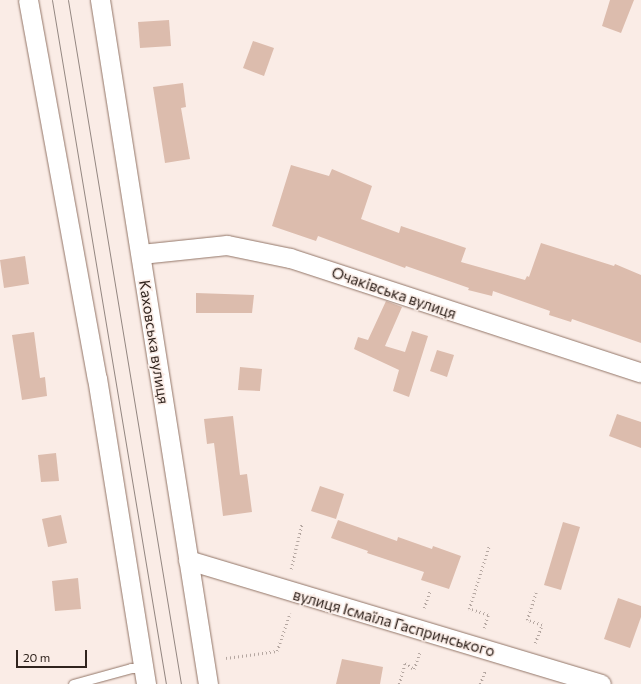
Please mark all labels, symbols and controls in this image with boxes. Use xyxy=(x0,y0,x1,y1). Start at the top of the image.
street label: Очаківська вулиця xyxy=(329,263,459,323)
street label: Каховська вулиця xyxy=(135,279,173,405)
street label: вулиця Ісмаїла Гаспринського xyxy=(291,586,497,660)
scale bar xyxy=(18,642,89,668)
text: 20 m xyxy=(23,650,50,664)

